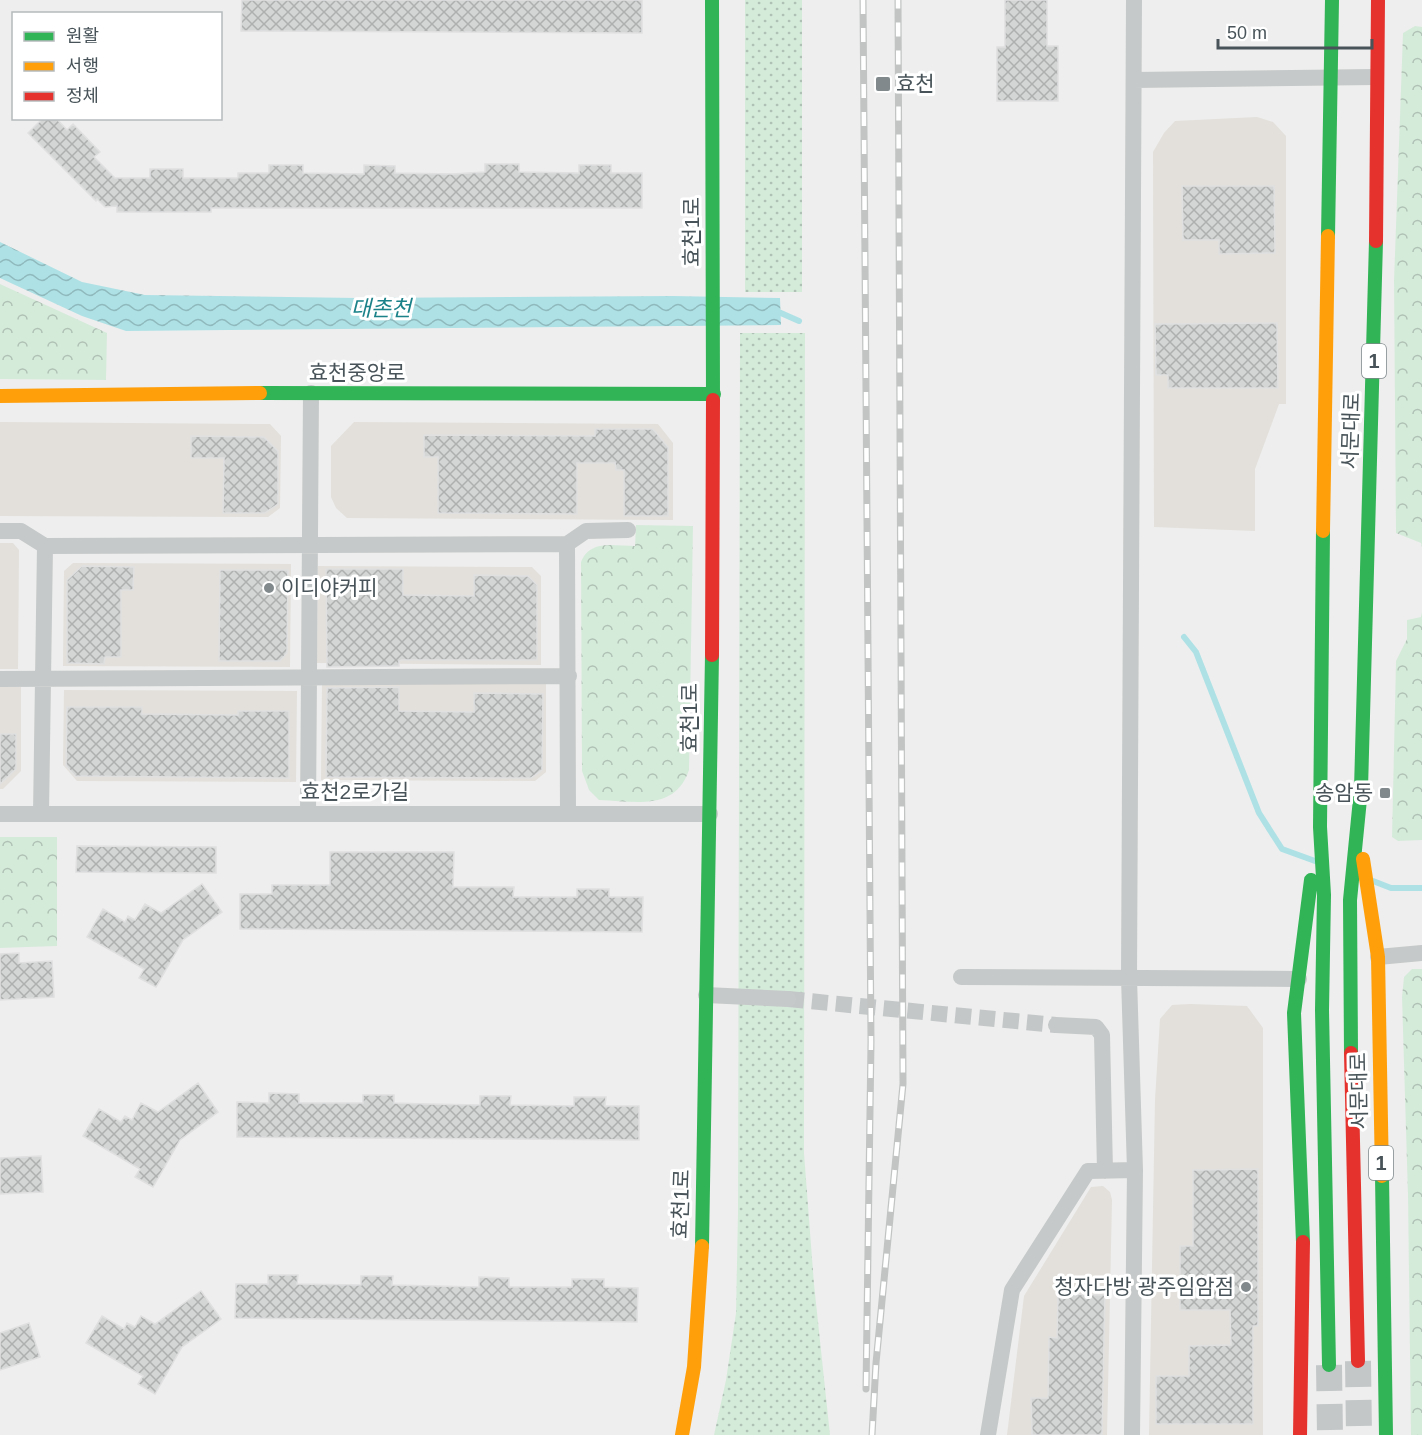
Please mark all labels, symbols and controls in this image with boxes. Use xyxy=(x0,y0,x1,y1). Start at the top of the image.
legend xyxy=(12,12,222,120)
scale bar xyxy=(1218,12,1372,50)
text: 50 m xyxy=(1227,23,1267,43)
text: 원활 xyxy=(66,26,99,46)
text: 서행 xyxy=(66,56,99,76)
place label: 효천 xyxy=(896,72,935,95)
marker: 효천 xyxy=(874,75,892,93)
text: 정체 xyxy=(66,86,99,106)
street label: 효천1로 xyxy=(680,197,703,267)
water label: 대촌천 xyxy=(351,296,414,321)
road number: 1 xyxy=(1362,344,1386,378)
street label: 효천중앙로 xyxy=(309,361,405,384)
street label: 서문대로 xyxy=(1338,392,1363,470)
place label: 이디야커피 xyxy=(281,576,378,599)
marker: 이디야커피 xyxy=(262,581,276,595)
street label: 효천1로 xyxy=(678,683,701,753)
street label: 효천2로가길 xyxy=(301,780,409,803)
place label: 송암동 xyxy=(1315,781,1373,804)
marker: 송암동 xyxy=(1378,786,1392,800)
street label: 서문대로 xyxy=(1346,1052,1371,1130)
road number: 1 xyxy=(1369,1146,1393,1180)
street label: 효천1로 xyxy=(668,1169,693,1239)
place label: 청자다방 광주임암점 xyxy=(1054,1275,1234,1298)
marker: 청자다방 광주임암점 xyxy=(1239,1280,1253,1294)

